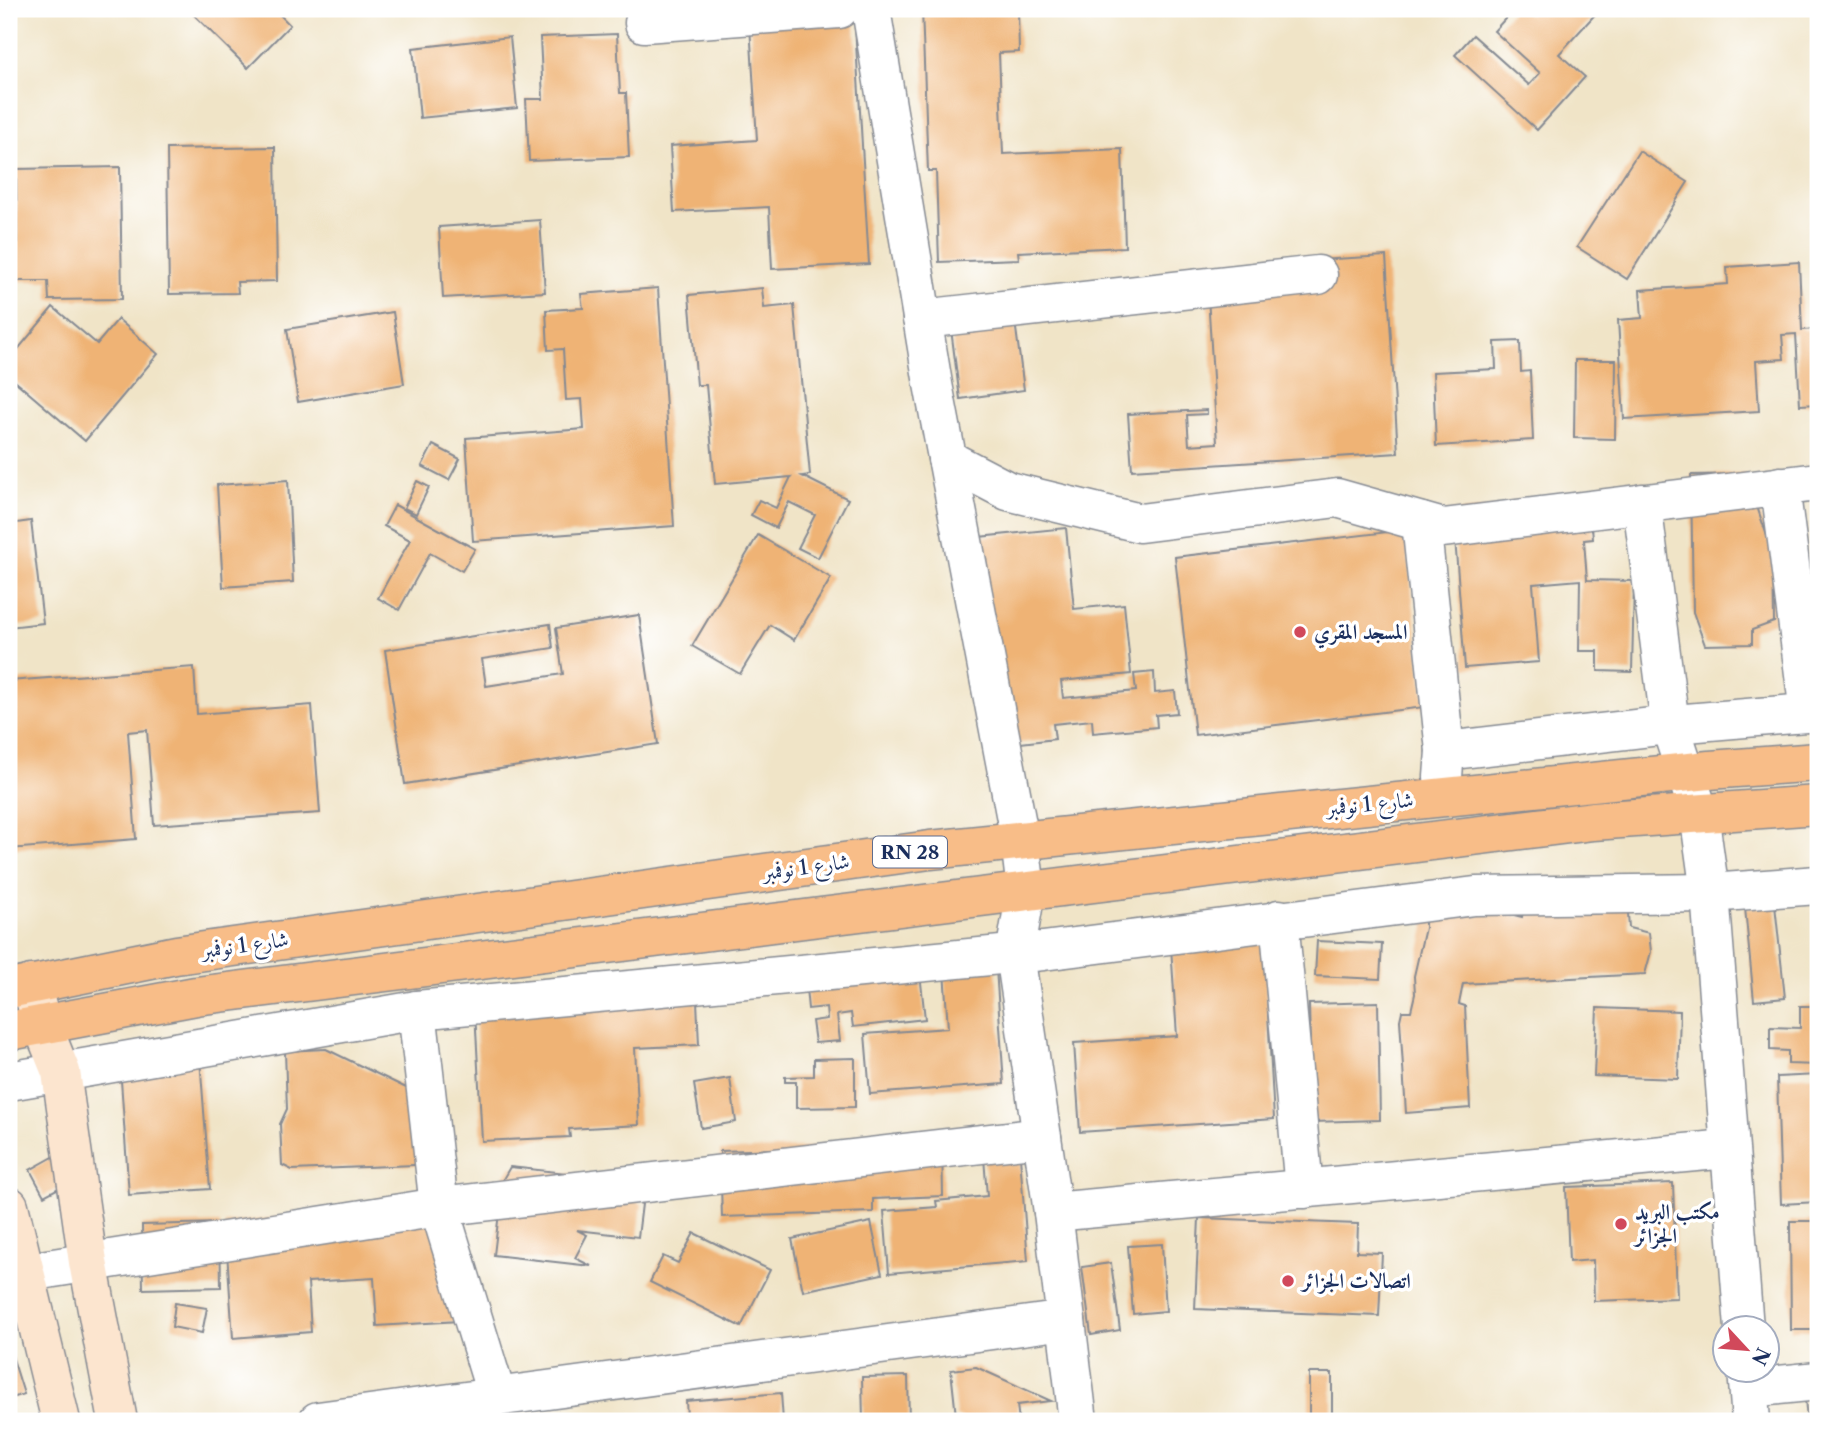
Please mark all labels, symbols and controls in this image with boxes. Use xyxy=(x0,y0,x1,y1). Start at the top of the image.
place label: المسجد المقري xyxy=(1314,619,1408,649)
marker: المسجد المقري xyxy=(1292,624,1308,640)
street label: شارع 1 نوفمبر xyxy=(1323,786,1415,827)
road number: RN 28 xyxy=(873,836,947,867)
street label: شارع 1 نوفمبر xyxy=(759,848,852,891)
street label: شارع 1 نوفمبر xyxy=(198,926,291,969)
place label: مكتب البريد الجزائر xyxy=(1633,1199,1720,1250)
marker: مكتب البريد الجزائر xyxy=(1613,1216,1629,1232)
place label: اتصالات الجزائر xyxy=(1300,1268,1411,1295)
marker: اتصالات الجزائر xyxy=(1280,1273,1296,1289)
north arrow xyxy=(1712,1314,1782,1384)
text: N xyxy=(1747,1344,1775,1369)

